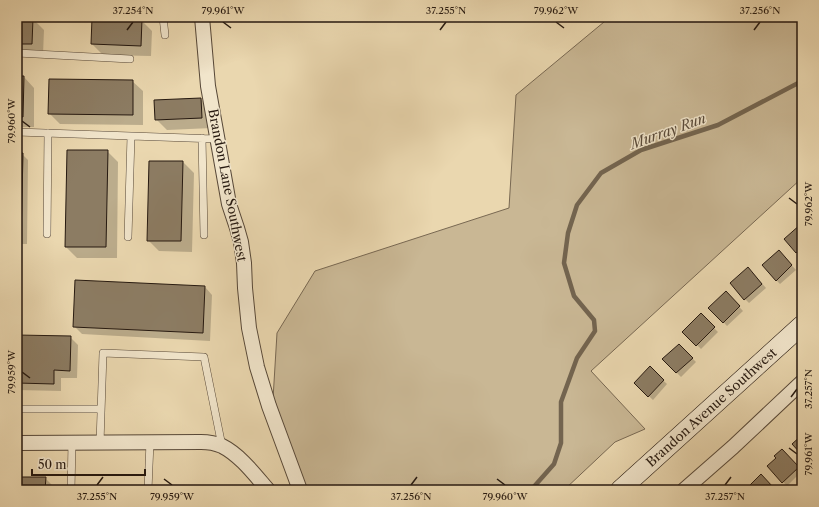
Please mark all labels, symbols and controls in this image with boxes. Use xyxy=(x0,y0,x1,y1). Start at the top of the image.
text: 37.254°N xyxy=(113,4,153,17)
text: 79.961°W xyxy=(202,4,245,17)
text: 37.255°N xyxy=(426,4,466,17)
text: 79.962°W xyxy=(534,4,579,17)
text: 37.256°N xyxy=(740,4,780,17)
text: 79.960°W xyxy=(5,97,18,144)
street label: Brandon Lane Southwest xyxy=(205,107,251,263)
water label: Murray Run xyxy=(626,109,708,154)
text: 79.962°W xyxy=(802,181,815,226)
street label: Brandon Avenue Southwest xyxy=(642,344,780,470)
text: 79.959°W xyxy=(5,349,18,394)
text: 37.257°N xyxy=(802,369,815,409)
text: 79.961°W xyxy=(802,432,815,475)
scale bar xyxy=(32,451,145,477)
text: 50 m xyxy=(38,457,67,472)
text: 37.255°N xyxy=(77,490,117,503)
text: 79.959°W xyxy=(150,490,195,503)
text: 37.256°N xyxy=(391,490,431,503)
text: 79.960°W xyxy=(482,490,529,503)
text: 37.257°N xyxy=(705,490,745,503)

